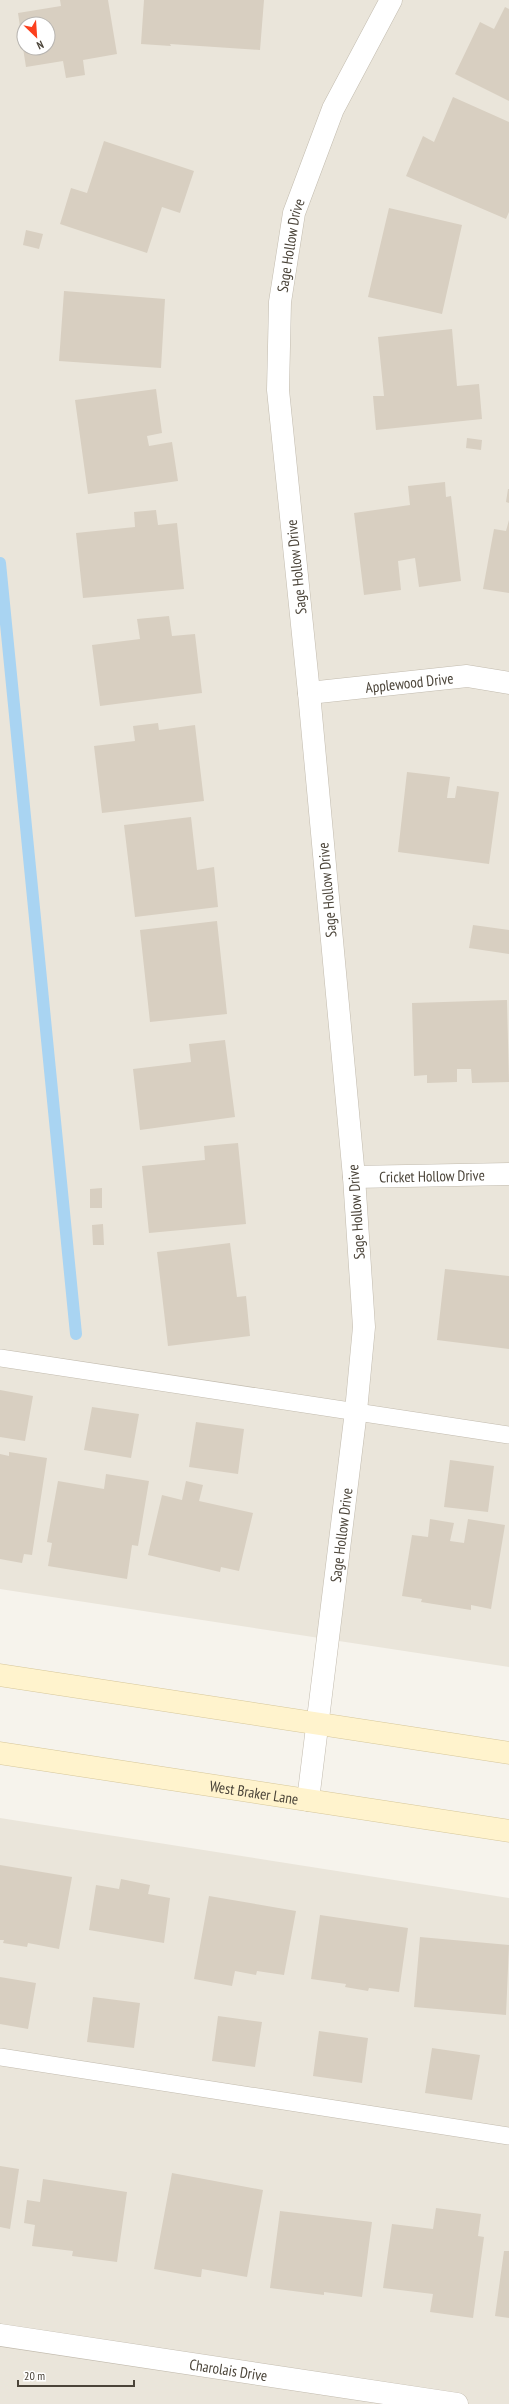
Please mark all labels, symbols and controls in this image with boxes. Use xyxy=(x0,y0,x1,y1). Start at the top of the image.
north arrow xyxy=(16,16,56,56)
text: N xyxy=(35,37,46,53)
street label: Sage Hollow Drive xyxy=(272,195,308,294)
street label: Sage Hollow Drive xyxy=(282,519,310,615)
street label: Applewood Drive xyxy=(364,668,454,696)
street label: Sage Hollow Drive xyxy=(313,842,341,938)
street label: Sage Hollow Drive xyxy=(343,1164,369,1260)
street label: Cricket Hollow Drive xyxy=(379,1165,485,1186)
street label: Sage Hollow Drive xyxy=(325,1487,356,1583)
street label: West Braker Lane xyxy=(208,1776,300,1808)
street label: Charolais Drive xyxy=(188,2354,269,2385)
scale bar xyxy=(18,2362,134,2388)
text: 20 m xyxy=(24,2368,45,2383)

